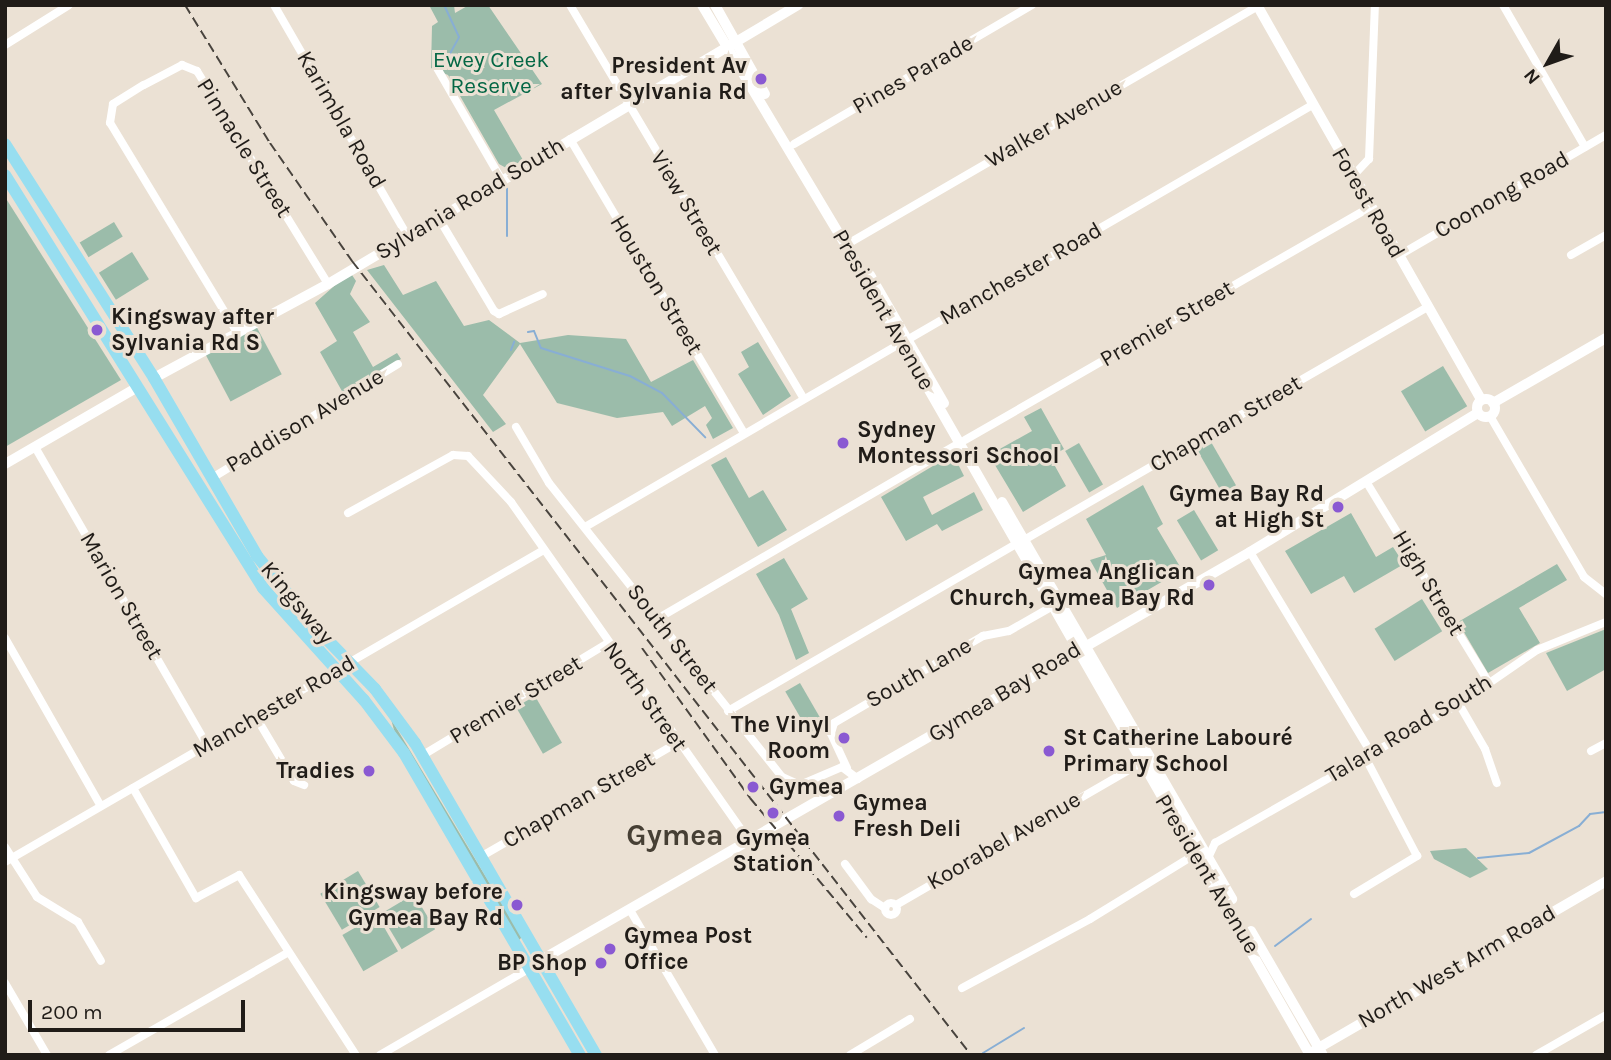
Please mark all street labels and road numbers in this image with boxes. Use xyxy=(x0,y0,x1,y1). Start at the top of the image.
street label: Pines Parade xyxy=(848,29,978,121)
street label: Karimbla Road xyxy=(290,46,392,194)
street label: Pinnacle Street xyxy=(190,73,298,223)
street label: Walker Avenue xyxy=(981,74,1127,174)
street label: Sylvania Road South xyxy=(371,132,569,266)
street label: Forest Road xyxy=(1325,143,1411,263)
street label: Coonong Road xyxy=(1430,145,1574,245)
street label: View Street xyxy=(644,146,728,260)
street label: Houston Street xyxy=(604,210,708,360)
street label: Manchester Road xyxy=(935,216,1107,332)
street label: President Avenue xyxy=(826,225,940,395)
street label: Premier Street xyxy=(1095,275,1239,373)
street label: Paddison Avenue xyxy=(221,363,389,479)
street label: Chapman Street xyxy=(1145,369,1307,479)
street label: High Street xyxy=(1386,525,1470,641)
street label: Marion Street xyxy=(73,527,169,665)
street label: Kingsway xyxy=(254,556,340,650)
street label: South Street xyxy=(621,579,723,699)
street label: South Lane xyxy=(861,632,977,714)
street label: Gymea Bay Road xyxy=(924,636,1086,748)
street label: North Street xyxy=(597,637,693,757)
street label: Manchester Road xyxy=(188,649,360,765)
street label: Premier Street xyxy=(445,650,587,750)
street label: Talara Road South xyxy=(1321,668,1497,790)
street label: Chapman Street xyxy=(498,745,660,855)
street label: Koorabel Avenue xyxy=(922,786,1086,896)
street label: President Avenue xyxy=(1149,789,1265,959)
street label: North West Arm Road xyxy=(1353,899,1561,1035)

